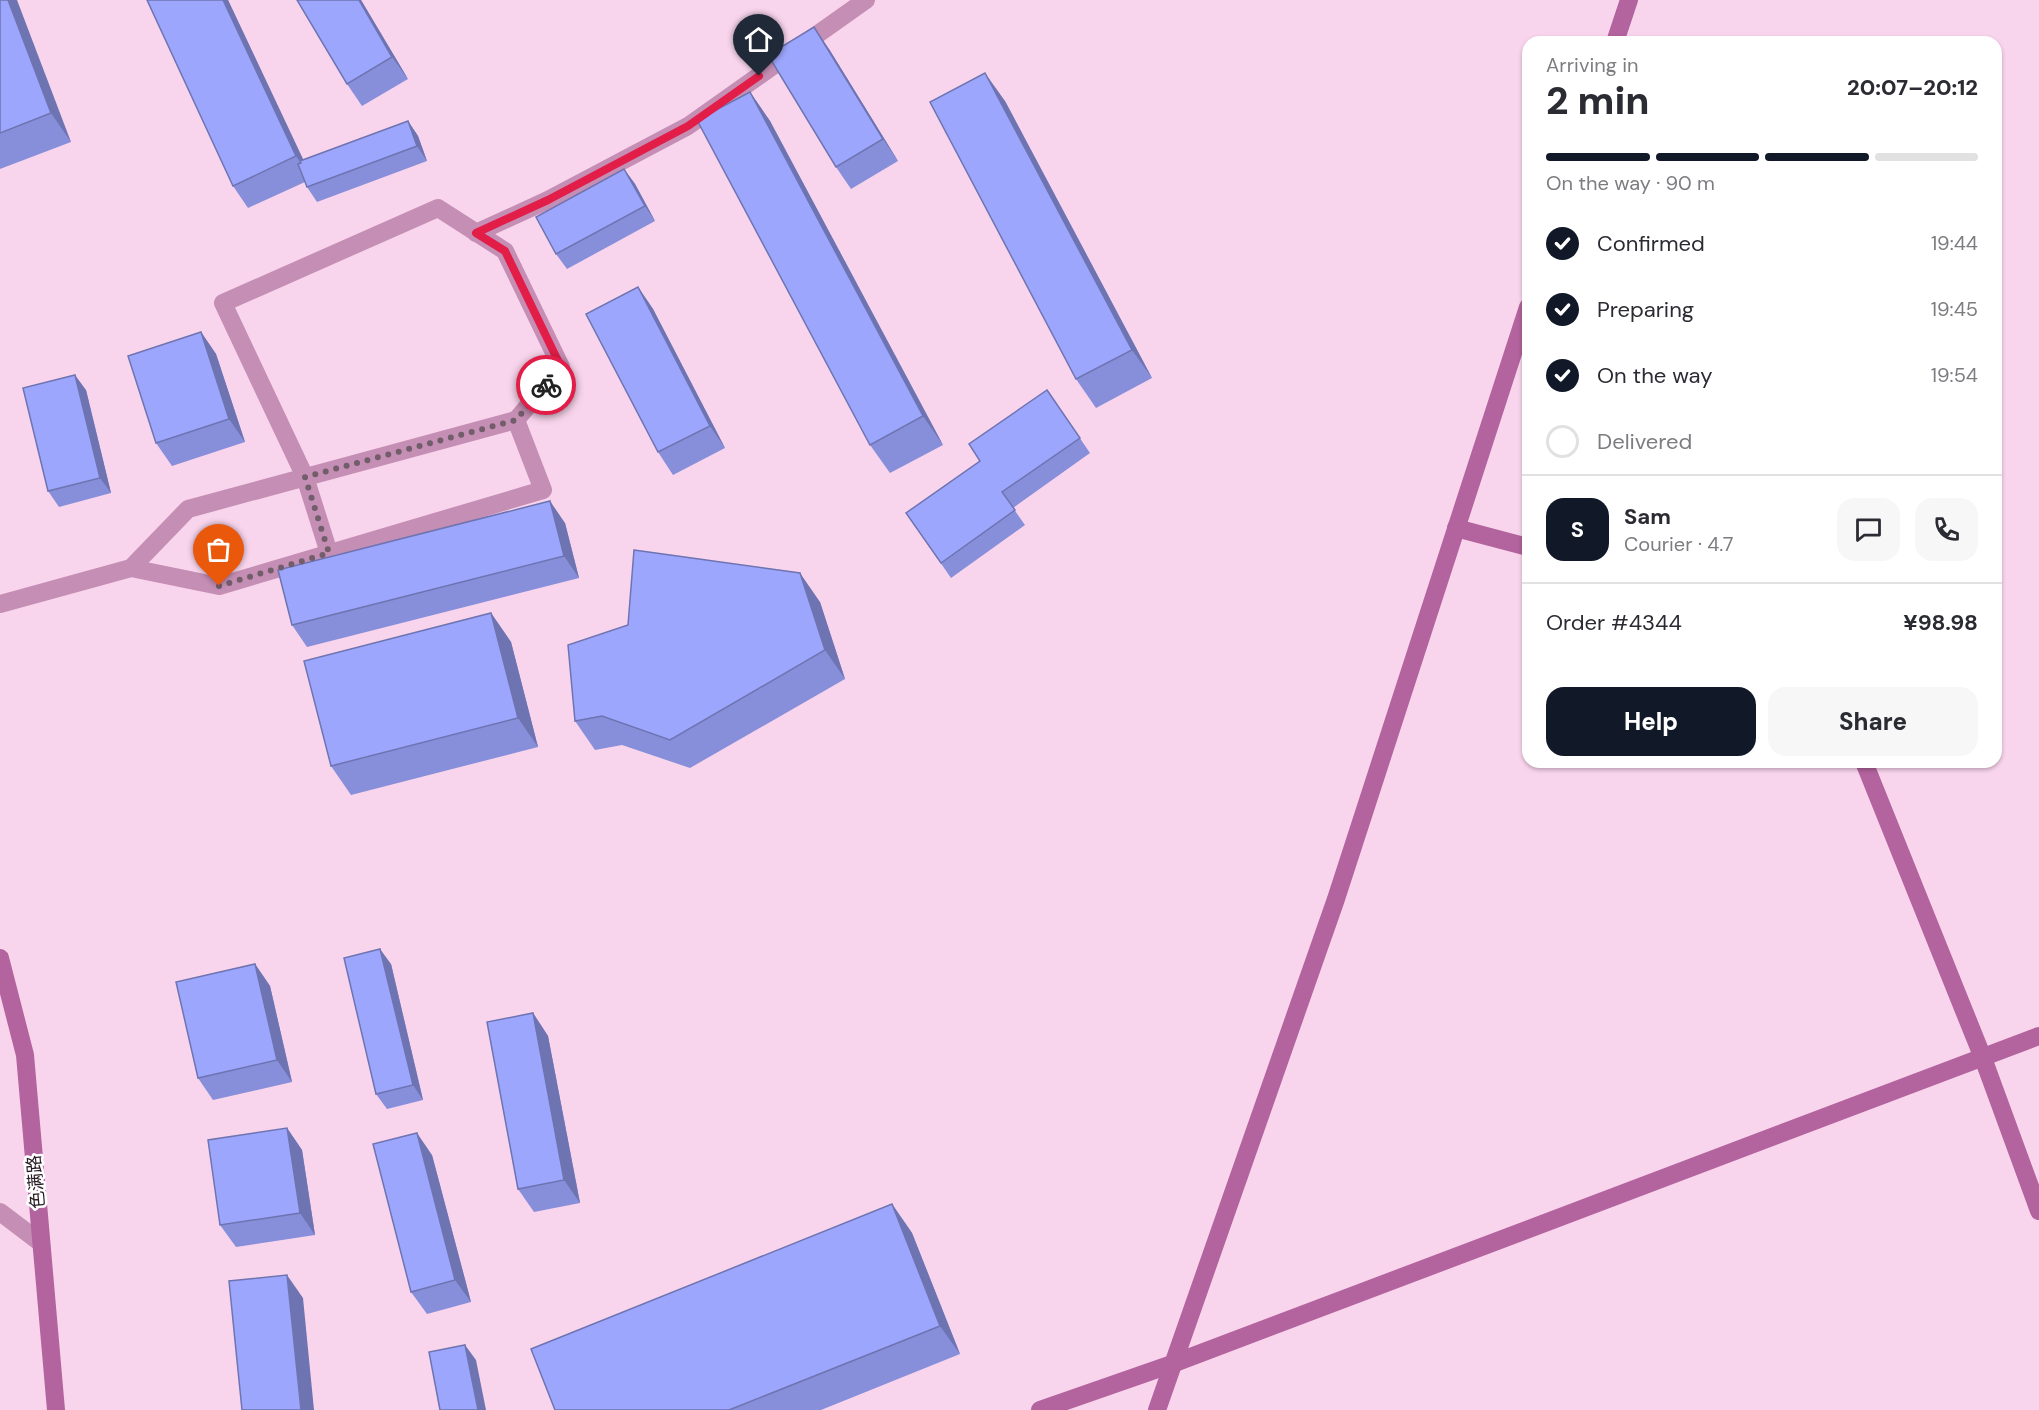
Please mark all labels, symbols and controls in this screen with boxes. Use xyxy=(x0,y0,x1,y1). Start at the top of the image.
pin xyxy=(733,14,784,76)
icon: home xyxy=(742,23,775,56)
text: Arriving in xyxy=(1546,52,1638,78)
text: 20:07–20:12 xyxy=(1847,73,1978,102)
text: 2 min xyxy=(1546,75,1650,126)
text: On the way · 90 m xyxy=(1546,170,1715,196)
icon: check xyxy=(1546,227,1579,260)
text: Confirmed xyxy=(1597,229,1705,258)
text: 19:44 xyxy=(1931,230,1978,256)
icon: check xyxy=(1546,293,1579,326)
text: Preparing xyxy=(1597,295,1694,324)
text: 19:45 xyxy=(1931,296,1978,322)
courier xyxy=(516,355,576,415)
icon: check xyxy=(1546,359,1579,392)
text: On the way xyxy=(1597,361,1712,390)
text: 19:54 xyxy=(1931,362,1978,388)
icon: bike xyxy=(530,369,563,402)
text: Delivered xyxy=(1597,427,1692,456)
button: chat xyxy=(1837,498,1900,561)
button: phone xyxy=(1915,498,1978,561)
text: Sam xyxy=(1624,502,1671,531)
text: S xyxy=(1571,515,1584,544)
pin xyxy=(193,524,244,586)
text: Courier · 4.7 xyxy=(1624,531,1733,557)
icon: bag xyxy=(202,533,235,566)
text: Order #4344 xyxy=(1546,608,1682,637)
text: ¥98.98 xyxy=(1903,608,1978,637)
button: Help xyxy=(1546,687,1756,756)
button: Share xyxy=(1768,687,1978,756)
street label: 色满路 xyxy=(22,1154,50,1210)

